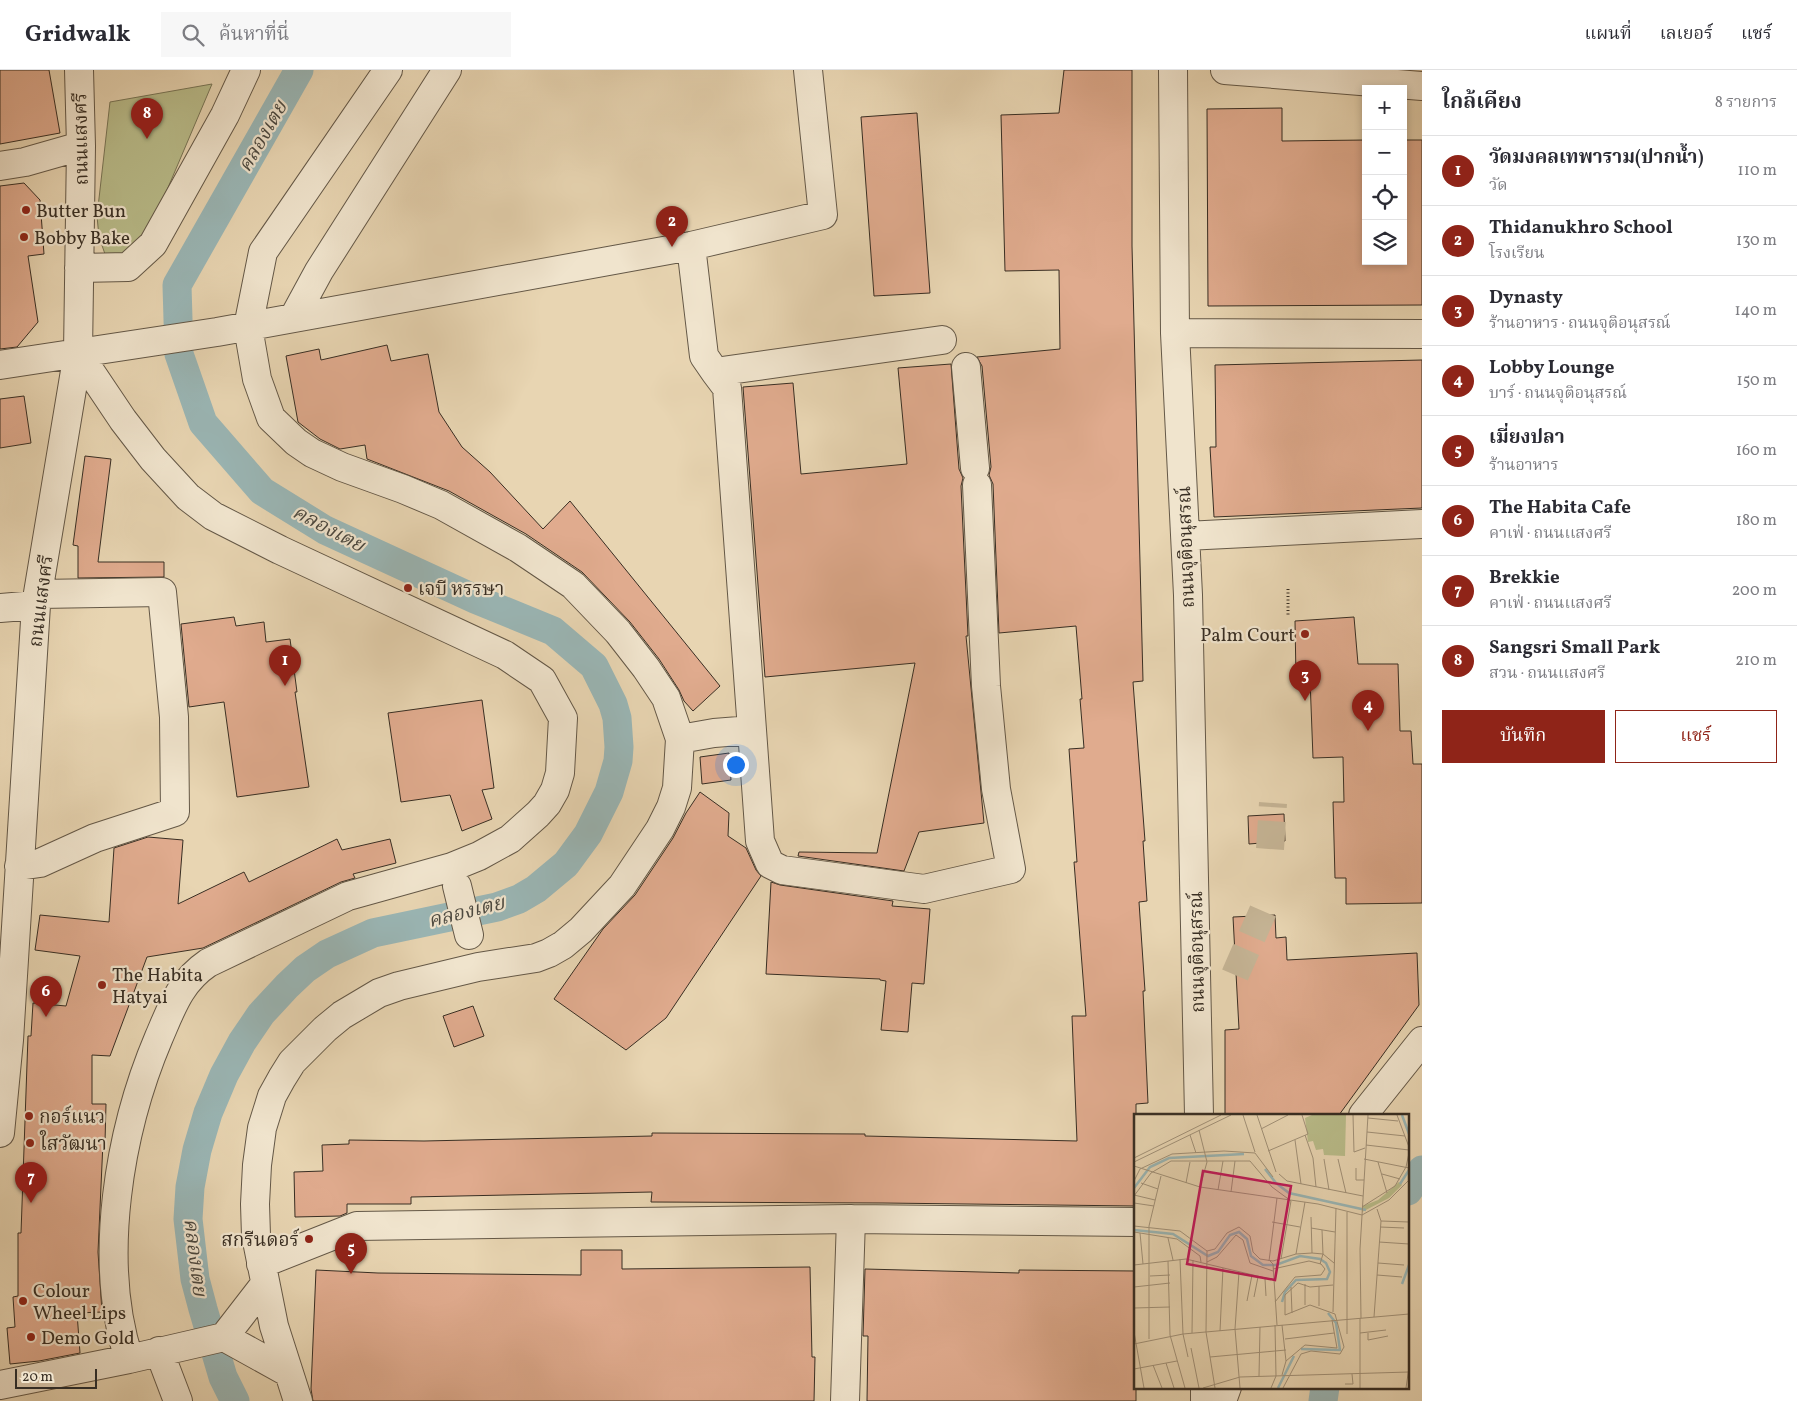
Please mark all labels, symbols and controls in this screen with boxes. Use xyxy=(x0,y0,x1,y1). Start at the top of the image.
search box xyxy=(161,12,511,57)
text: Gridwalk xyxy=(25,18,131,52)
icon: search xyxy=(179,21,207,49)
text: ค้นหาที่นี่ xyxy=(219,22,289,48)
text: แผนที่ xyxy=(1584,22,1632,47)
text: เลเยอร์ xyxy=(1660,22,1713,47)
text: แชร์ xyxy=(1741,22,1772,47)
map controls xyxy=(1362,85,1407,265)
button: + xyxy=(1362,85,1407,130)
text: ใกล้เคียง xyxy=(1442,88,1522,117)
street label: ถนนเเสงศรี xyxy=(68,92,96,185)
text: 8 รายการ xyxy=(1715,92,1777,114)
water label: คลองเตย xyxy=(232,95,296,178)
pin: 8 xyxy=(131,98,163,139)
button: − xyxy=(1362,130,1407,175)
text: วัดมงคลเทพาราม(ปากน้ำ) xyxy=(1489,145,1704,171)
text: 1 xyxy=(1455,160,1461,182)
text: 110 m xyxy=(1738,160,1777,182)
button: locate xyxy=(1362,175,1407,220)
text: วัด xyxy=(1489,175,1508,197)
place label: Butter Bun xyxy=(36,199,126,225)
marker: Butter Bun xyxy=(20,204,32,216)
pin: 2 xyxy=(656,206,688,247)
text: Thidanukhro School xyxy=(1489,215,1673,241)
button: layers xyxy=(1362,220,1407,265)
place label: Bobby Bake xyxy=(34,226,130,252)
text: 2 xyxy=(1454,230,1462,252)
text: 130 m xyxy=(1736,230,1777,252)
marker: Bobby Bake xyxy=(18,231,30,243)
text: โรงเรียน xyxy=(1489,243,1545,265)
text: Dynasty xyxy=(1489,285,1563,311)
text: 3 xyxy=(1454,300,1462,322)
text: 140 m xyxy=(1735,300,1777,322)
text: ร้านอาหาร · ถนนจุติอนุสรณ์ xyxy=(1489,313,1671,335)
text: Lobby Lounge xyxy=(1489,355,1614,381)
text: 4 xyxy=(1453,370,1463,392)
text: 150 m xyxy=(1736,370,1777,392)
text: บาร์ · ถนนจุติอนุสรณ์ xyxy=(1489,383,1627,405)
text: เมี่ยงปลา xyxy=(1489,425,1565,451)
text: 5 xyxy=(1454,440,1462,462)
text: 160 m xyxy=(1736,440,1777,462)
text: ร้านอาหาร xyxy=(1489,455,1558,477)
street label: ถนนจุติอนุสรณ์ xyxy=(1172,486,1202,608)
text: The Habita Cafe xyxy=(1489,495,1631,521)
water label: คลองเตย xyxy=(287,499,370,561)
text: 6 xyxy=(1454,510,1462,532)
text: 180 m xyxy=(1736,510,1777,532)
text: คาเฟ่ · ถนนเเสงศรี xyxy=(1489,523,1612,545)
street label: ถนนเเสงศรี xyxy=(23,554,61,649)
text: Brekkie xyxy=(1489,565,1560,591)
place label: เจบี หรรษา xyxy=(418,577,504,603)
text: 7 xyxy=(1454,580,1462,602)
text: 200 m xyxy=(1732,580,1777,602)
marker: เจบี หรรษา xyxy=(402,582,414,594)
text: คาเฟ่ · ถนนเเสงศรี xyxy=(1489,593,1612,615)
place label: Palm Court xyxy=(1200,623,1295,649)
marker: Palm Court xyxy=(1299,628,1311,640)
text: Sangsri Small Park xyxy=(1489,635,1660,661)
pin: 1 xyxy=(269,645,301,686)
text: 8 xyxy=(1454,650,1462,672)
text: 210 m xyxy=(1735,650,1777,672)
pin: 3 xyxy=(1289,660,1321,701)
text: สวน · ถนนเเสงศรี xyxy=(1489,663,1605,685)
pin: 4 xyxy=(1352,690,1384,731)
button: บันทึก xyxy=(1442,710,1605,763)
button: แชร์ xyxy=(1615,710,1777,763)
your location xyxy=(723,752,749,778)
water label: คลองเตย xyxy=(425,890,509,936)
street label: ถนนจุติอนุสรณ์ xyxy=(1184,891,1212,1013)
place label: The Habita Hatyai xyxy=(112,963,203,1011)
pin: 6 xyxy=(30,976,62,1017)
marker: The Habita Hatyai xyxy=(96,979,108,991)
place label: กอร์แนว xyxy=(39,1105,105,1131)
marker: กอร์แนว xyxy=(23,1110,35,1122)
inset map xyxy=(1134,1114,1410,1388)
place label: ใสวัฒนา xyxy=(39,1130,107,1158)
marker: ใสวัฒนา xyxy=(24,1137,36,1149)
pin: 7 xyxy=(15,1162,47,1203)
water label: คลองเตย xyxy=(175,1217,213,1299)
place label: สกรีนดอร์ xyxy=(221,1228,300,1254)
marker: สกรีนดอร์ xyxy=(303,1233,315,1245)
pin: 5 xyxy=(335,1233,367,1274)
place label: Colour Wheel Lips xyxy=(33,1279,126,1327)
marker: Colour Wheel Lips xyxy=(17,1295,29,1307)
place label: Demo Gold xyxy=(41,1326,135,1352)
marker: Demo Gold xyxy=(25,1331,37,1343)
scale bar xyxy=(15,1366,98,1389)
text: 20 m xyxy=(22,1368,53,1387)

